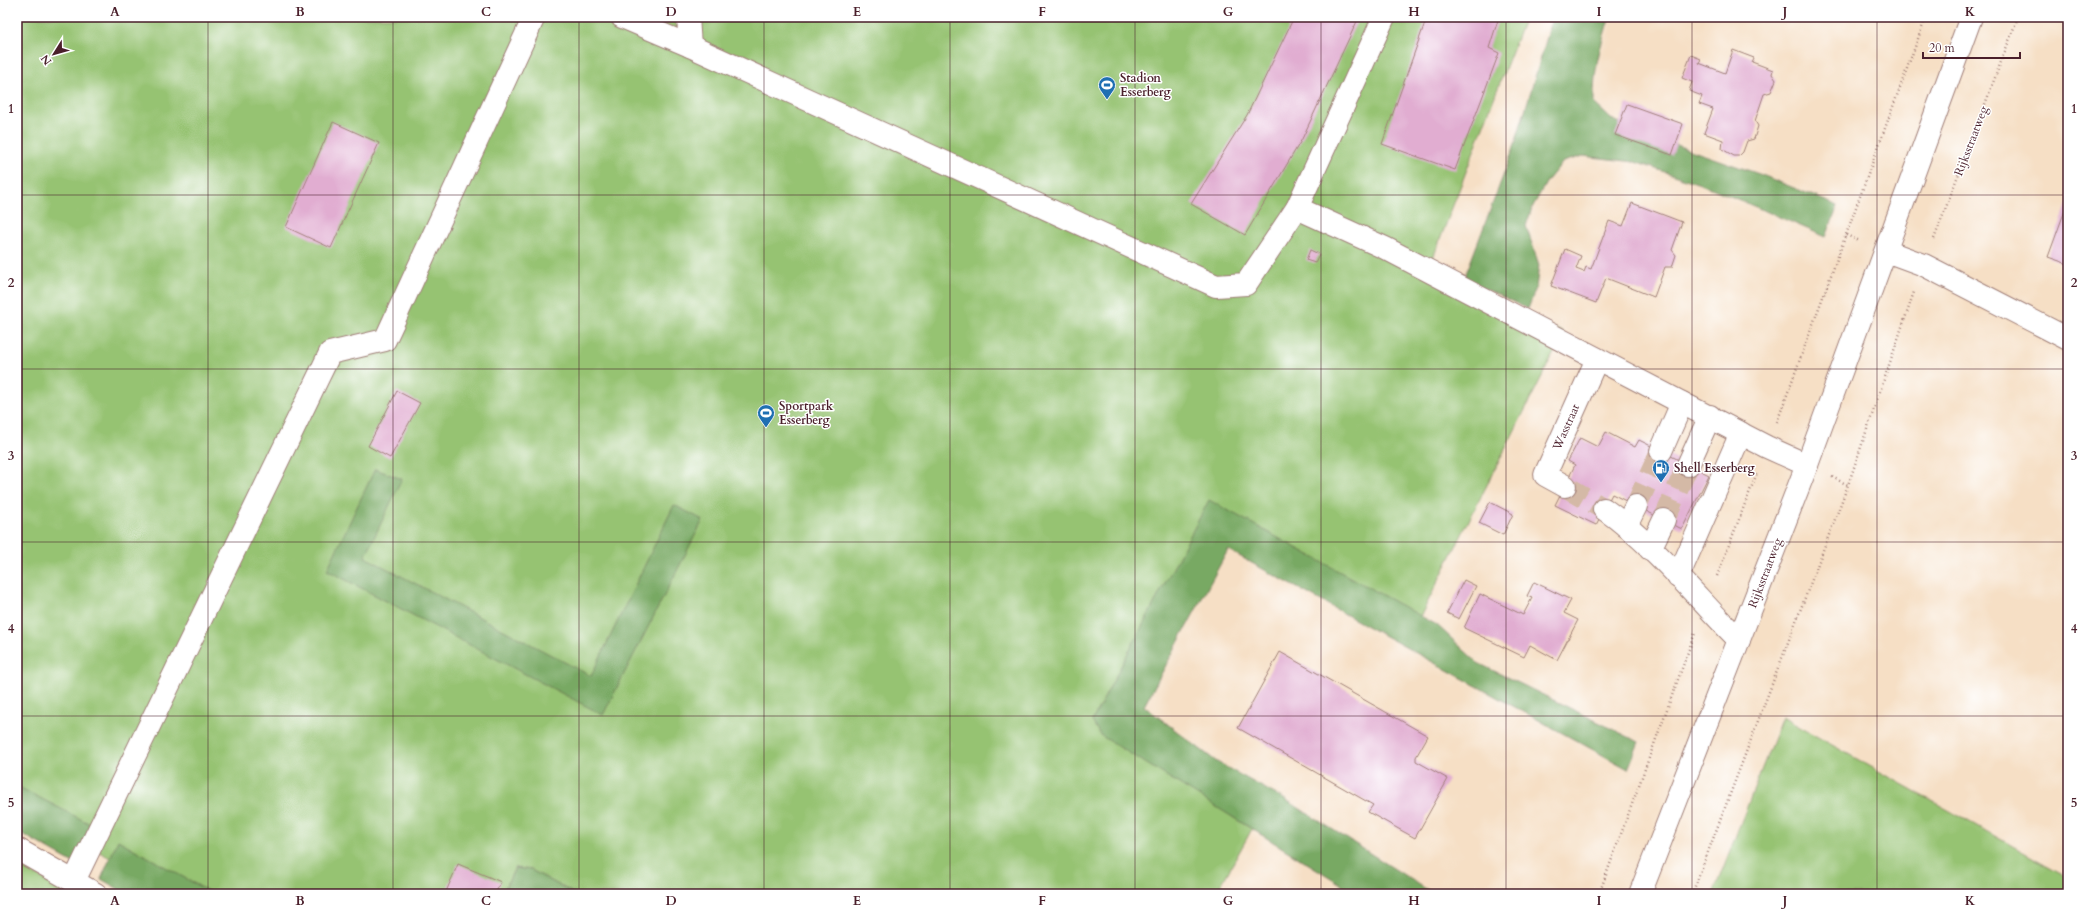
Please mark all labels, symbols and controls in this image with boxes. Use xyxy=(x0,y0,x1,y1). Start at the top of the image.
text: A xyxy=(110,3,120,21)
text: B xyxy=(295,3,305,21)
text: C xyxy=(481,3,491,21)
text: D xyxy=(665,3,677,21)
text: E xyxy=(853,3,861,21)
text: F xyxy=(1038,3,1046,21)
text: G xyxy=(1223,3,1234,21)
text: H xyxy=(1408,3,1420,21)
text: I xyxy=(1596,3,1602,21)
text: J xyxy=(1781,3,1788,21)
text: K xyxy=(1965,3,1976,21)
north arrow xyxy=(34,34,74,74)
scale bar xyxy=(1923,34,2020,60)
text: 20 m xyxy=(1929,40,1956,56)
text: N xyxy=(37,51,55,68)
place label: Stadion Esserberg xyxy=(1120,70,1171,100)
sports icon: Stadion Esserberg xyxy=(1097,75,1117,100)
text: 1 xyxy=(8,100,14,118)
text: 1 xyxy=(2071,100,2077,118)
street label: Rijksstraatweg xyxy=(1950,104,1992,178)
text: 2 xyxy=(8,274,15,292)
text: 2 xyxy=(2071,274,2078,292)
place label: Sportpark Esserberg xyxy=(779,398,834,428)
street label: Wasstraat xyxy=(1548,401,1583,453)
sports icon: Sportpark Esserberg xyxy=(756,403,776,428)
text: 3 xyxy=(8,447,15,465)
text: 3 xyxy=(2071,447,2078,465)
fuel station icon: Shell Esserberg xyxy=(1651,458,1671,483)
place label: Shell Esserberg xyxy=(1674,460,1755,476)
street label: Rijksstraatweg xyxy=(1744,536,1786,610)
text: 4 xyxy=(8,620,15,638)
text: 4 xyxy=(2071,620,2078,638)
text: 5 xyxy=(8,794,14,812)
text: 5 xyxy=(2071,794,2077,812)
text: A xyxy=(110,892,120,910)
text: B xyxy=(295,892,305,910)
text: C xyxy=(481,892,491,910)
text: D xyxy=(665,892,677,910)
text: E xyxy=(853,892,861,910)
text: F xyxy=(1038,892,1046,910)
text: G xyxy=(1223,892,1234,910)
text: H xyxy=(1408,892,1420,910)
text: I xyxy=(1596,892,1602,910)
text: J xyxy=(1781,892,1788,910)
text: K xyxy=(1965,892,1976,910)

